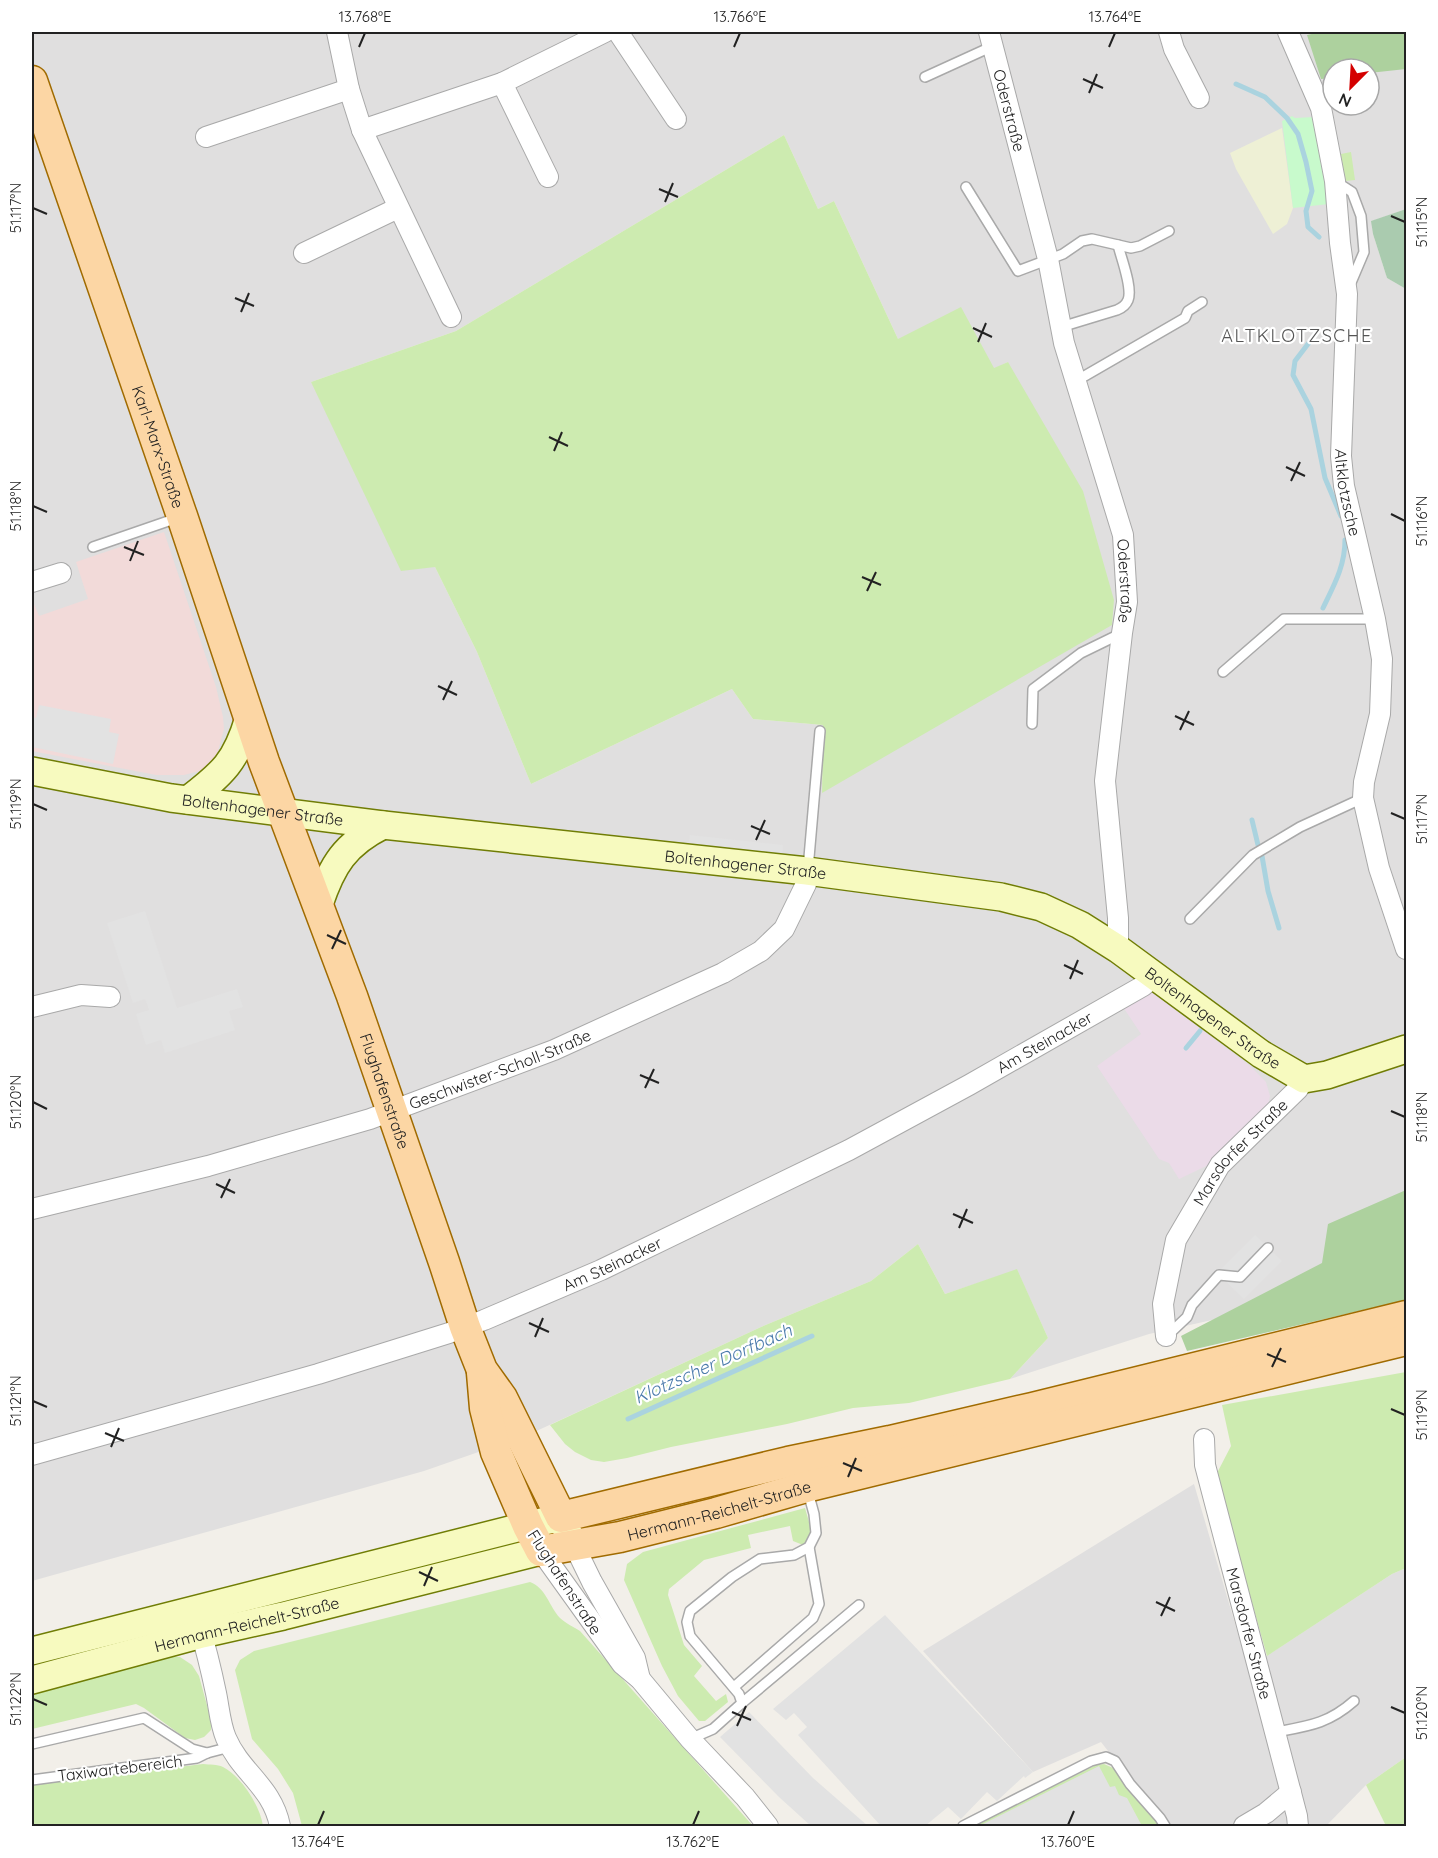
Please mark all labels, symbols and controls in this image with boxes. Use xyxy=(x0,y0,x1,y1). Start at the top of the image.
text: 13.768°E xyxy=(338,7,392,26)
text: 13.766°E xyxy=(713,7,767,26)
text: 13.764°E xyxy=(1088,7,1142,26)
north arrow xyxy=(1321,57,1381,117)
street label: Oderstraße xyxy=(989,67,1030,154)
text: N xyxy=(1335,89,1354,112)
text: 51.117°N xyxy=(6,183,25,233)
text: 51.115°N xyxy=(1412,197,1431,247)
district label: ALTKLOTZSCHE xyxy=(1221,324,1373,347)
street label: Karl-Marx-Straße xyxy=(128,383,189,511)
street label: Altklotzsche xyxy=(1331,449,1365,538)
text: 51.118°N xyxy=(6,481,25,531)
text: 51.116°N xyxy=(1412,496,1431,546)
street label: Oderstraße xyxy=(1113,538,1137,625)
text: 51.119°N xyxy=(6,778,25,830)
street label: Boltenhagener Straße xyxy=(181,789,345,830)
text: 51.117°N xyxy=(1412,794,1431,844)
street label: Boltenhagener Straße xyxy=(664,846,828,884)
street label: Boltenhagener Straße xyxy=(1141,962,1284,1073)
street label: Am Steinacker xyxy=(993,1007,1096,1077)
street label: Geschwister-Scholl-Straße xyxy=(406,1025,594,1113)
street label: Flughafenstraße xyxy=(356,1030,414,1152)
text: 51.120°N xyxy=(6,1075,25,1129)
text: 51.118°N xyxy=(1412,1092,1431,1142)
street label: Marsdorfer Straße xyxy=(1188,1095,1292,1209)
street label: Am Steinacker xyxy=(560,1232,665,1295)
water label: Klotzscher Dorfbach xyxy=(630,1318,796,1409)
text: 51.121°N xyxy=(6,1375,25,1427)
text: 51.119°N xyxy=(1412,1389,1431,1441)
street label: Hermann-Reichelt-Straße xyxy=(625,1476,813,1545)
street label: Flughafenstraße xyxy=(524,1526,606,1638)
street label: Marsdorfer Straße xyxy=(1222,1565,1276,1702)
street label: Hermann-Reichelt-Straße xyxy=(152,1592,341,1656)
text: 51.122°N xyxy=(6,1672,25,1726)
text: 51.120°N xyxy=(1412,1686,1431,1740)
street label: Taxiwartebereich xyxy=(56,1750,184,1786)
text: 13.764°E xyxy=(291,1832,345,1851)
text: 13.762°E xyxy=(666,1832,720,1851)
text: 13.760°E xyxy=(1041,1832,1095,1851)

